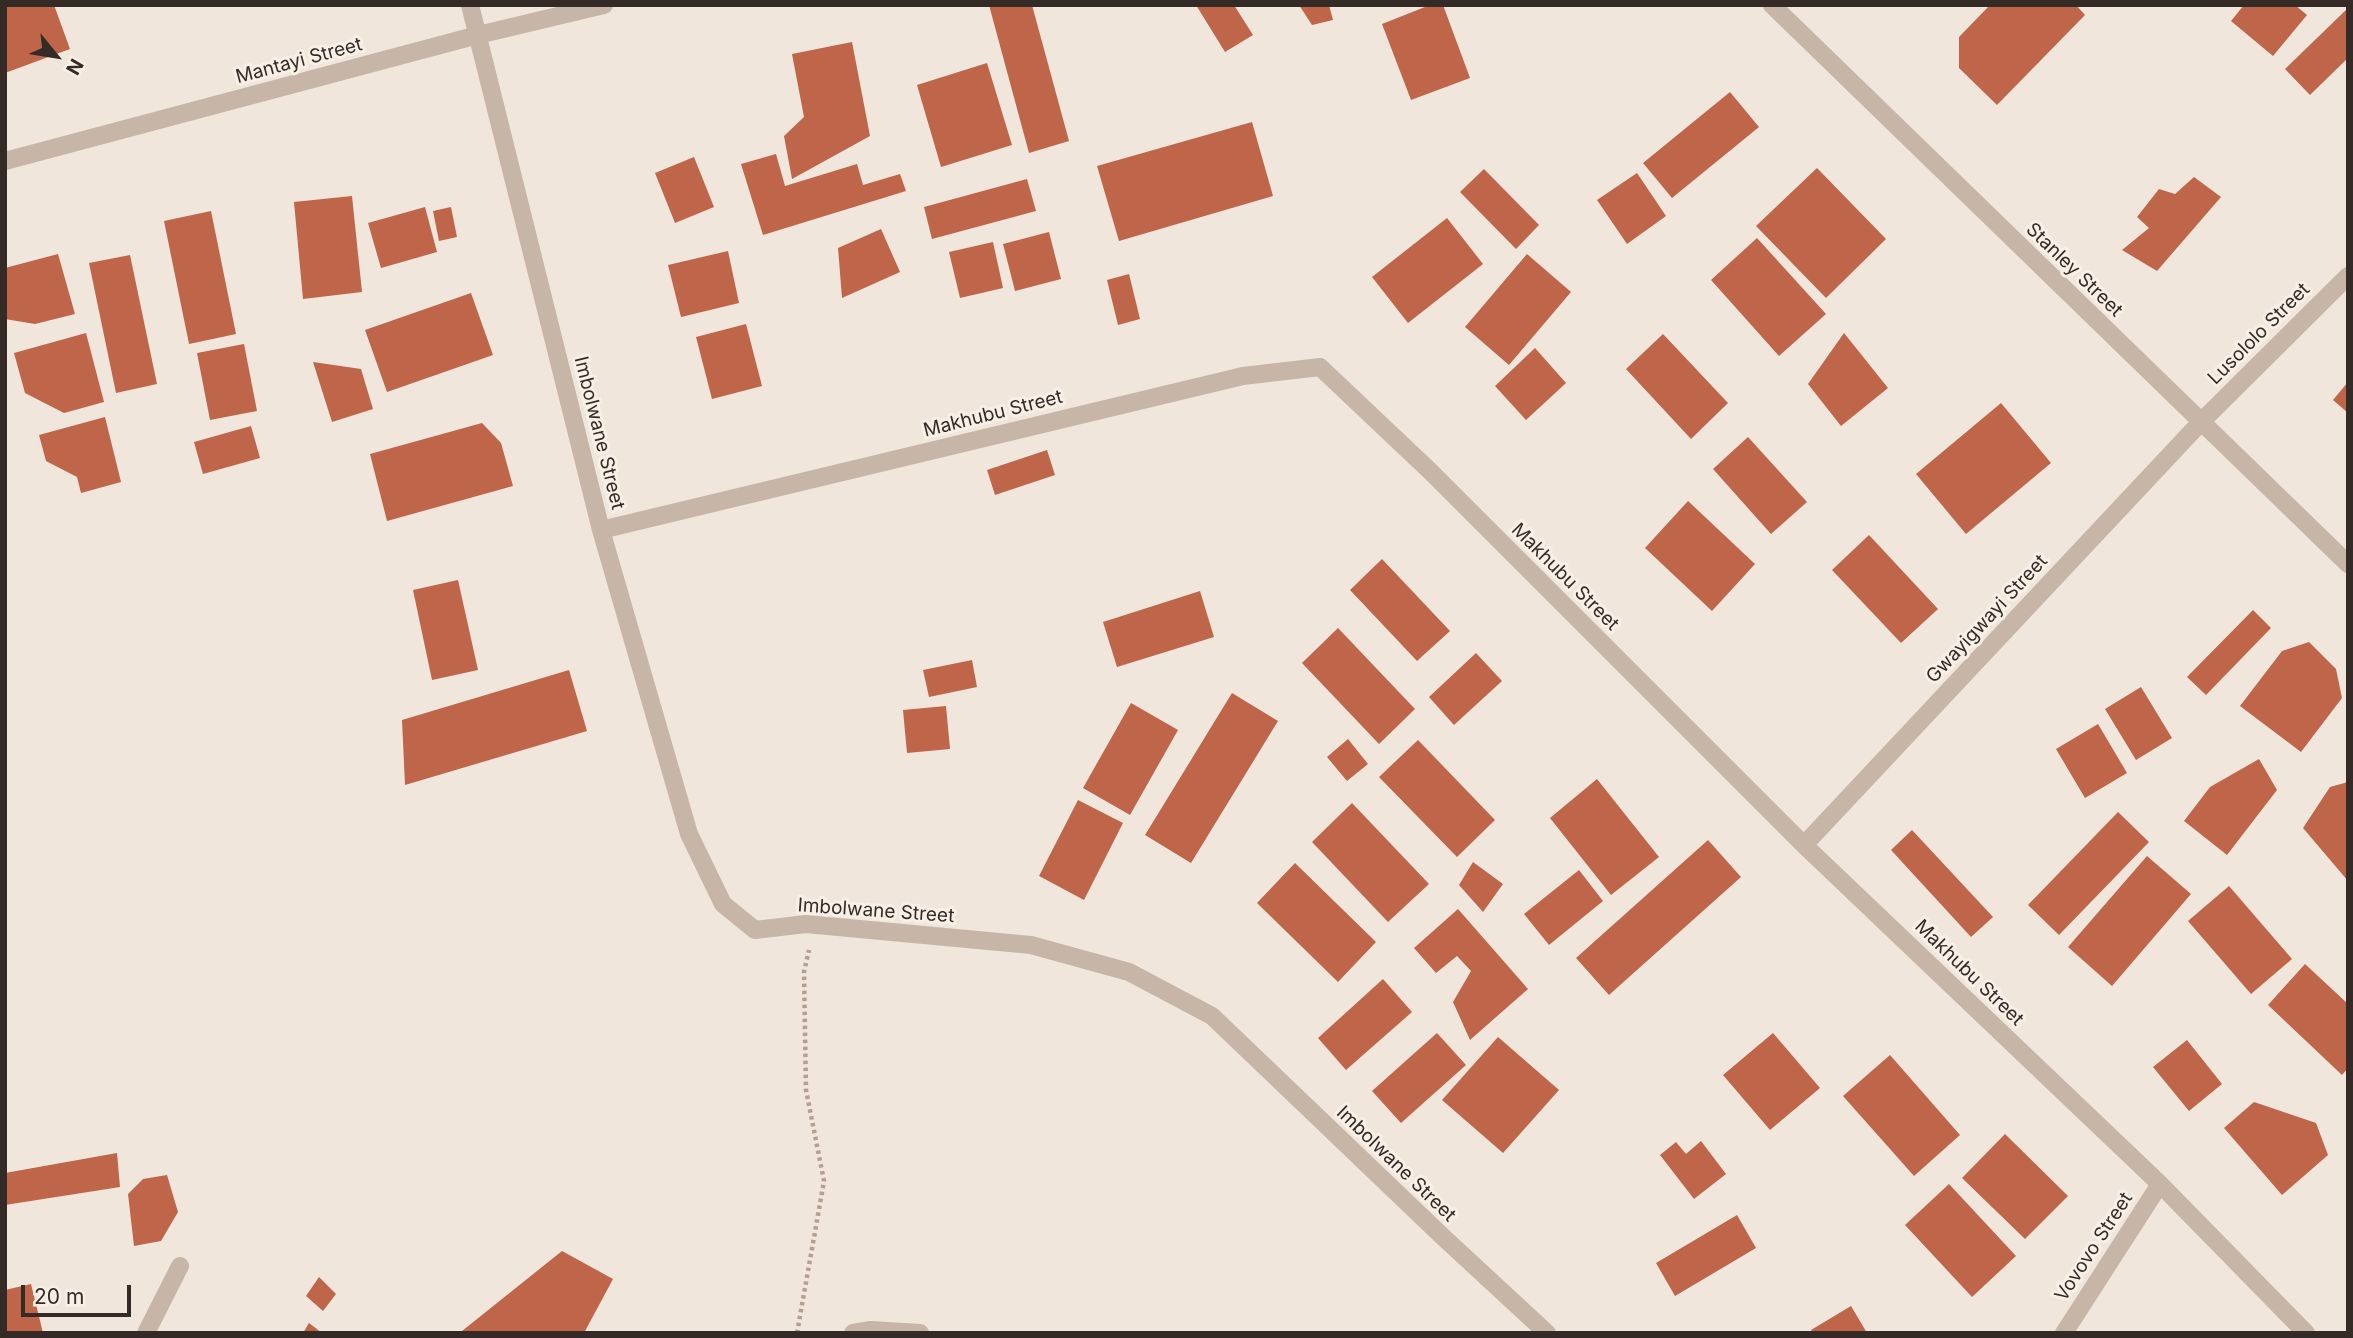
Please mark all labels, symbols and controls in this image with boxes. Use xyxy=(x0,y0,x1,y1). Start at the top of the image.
north arrow xyxy=(21,21,91,91)
street label: Mantayi Street xyxy=(233,33,365,89)
text: N xyxy=(61,55,88,79)
street label: Stanley Street xyxy=(2021,218,2127,322)
street label: Lusololo Street xyxy=(2203,278,2315,390)
street label: Imbolwane Street xyxy=(569,354,629,512)
street label: Makhubu Street xyxy=(921,386,1065,442)
street label: Makhubu Street xyxy=(1507,519,1623,635)
street label: Gwayigwayi Street xyxy=(1922,550,2052,688)
street label: Imbolwane Street xyxy=(797,894,955,928)
street label: Makhubu Street xyxy=(1910,915,2028,1031)
street label: Imbolwane Street xyxy=(1332,1101,1460,1227)
street label: Vovovo Street xyxy=(2050,1188,2138,1306)
scale bar xyxy=(24,1272,135,1316)
text: 20 m xyxy=(34,1284,84,1309)

